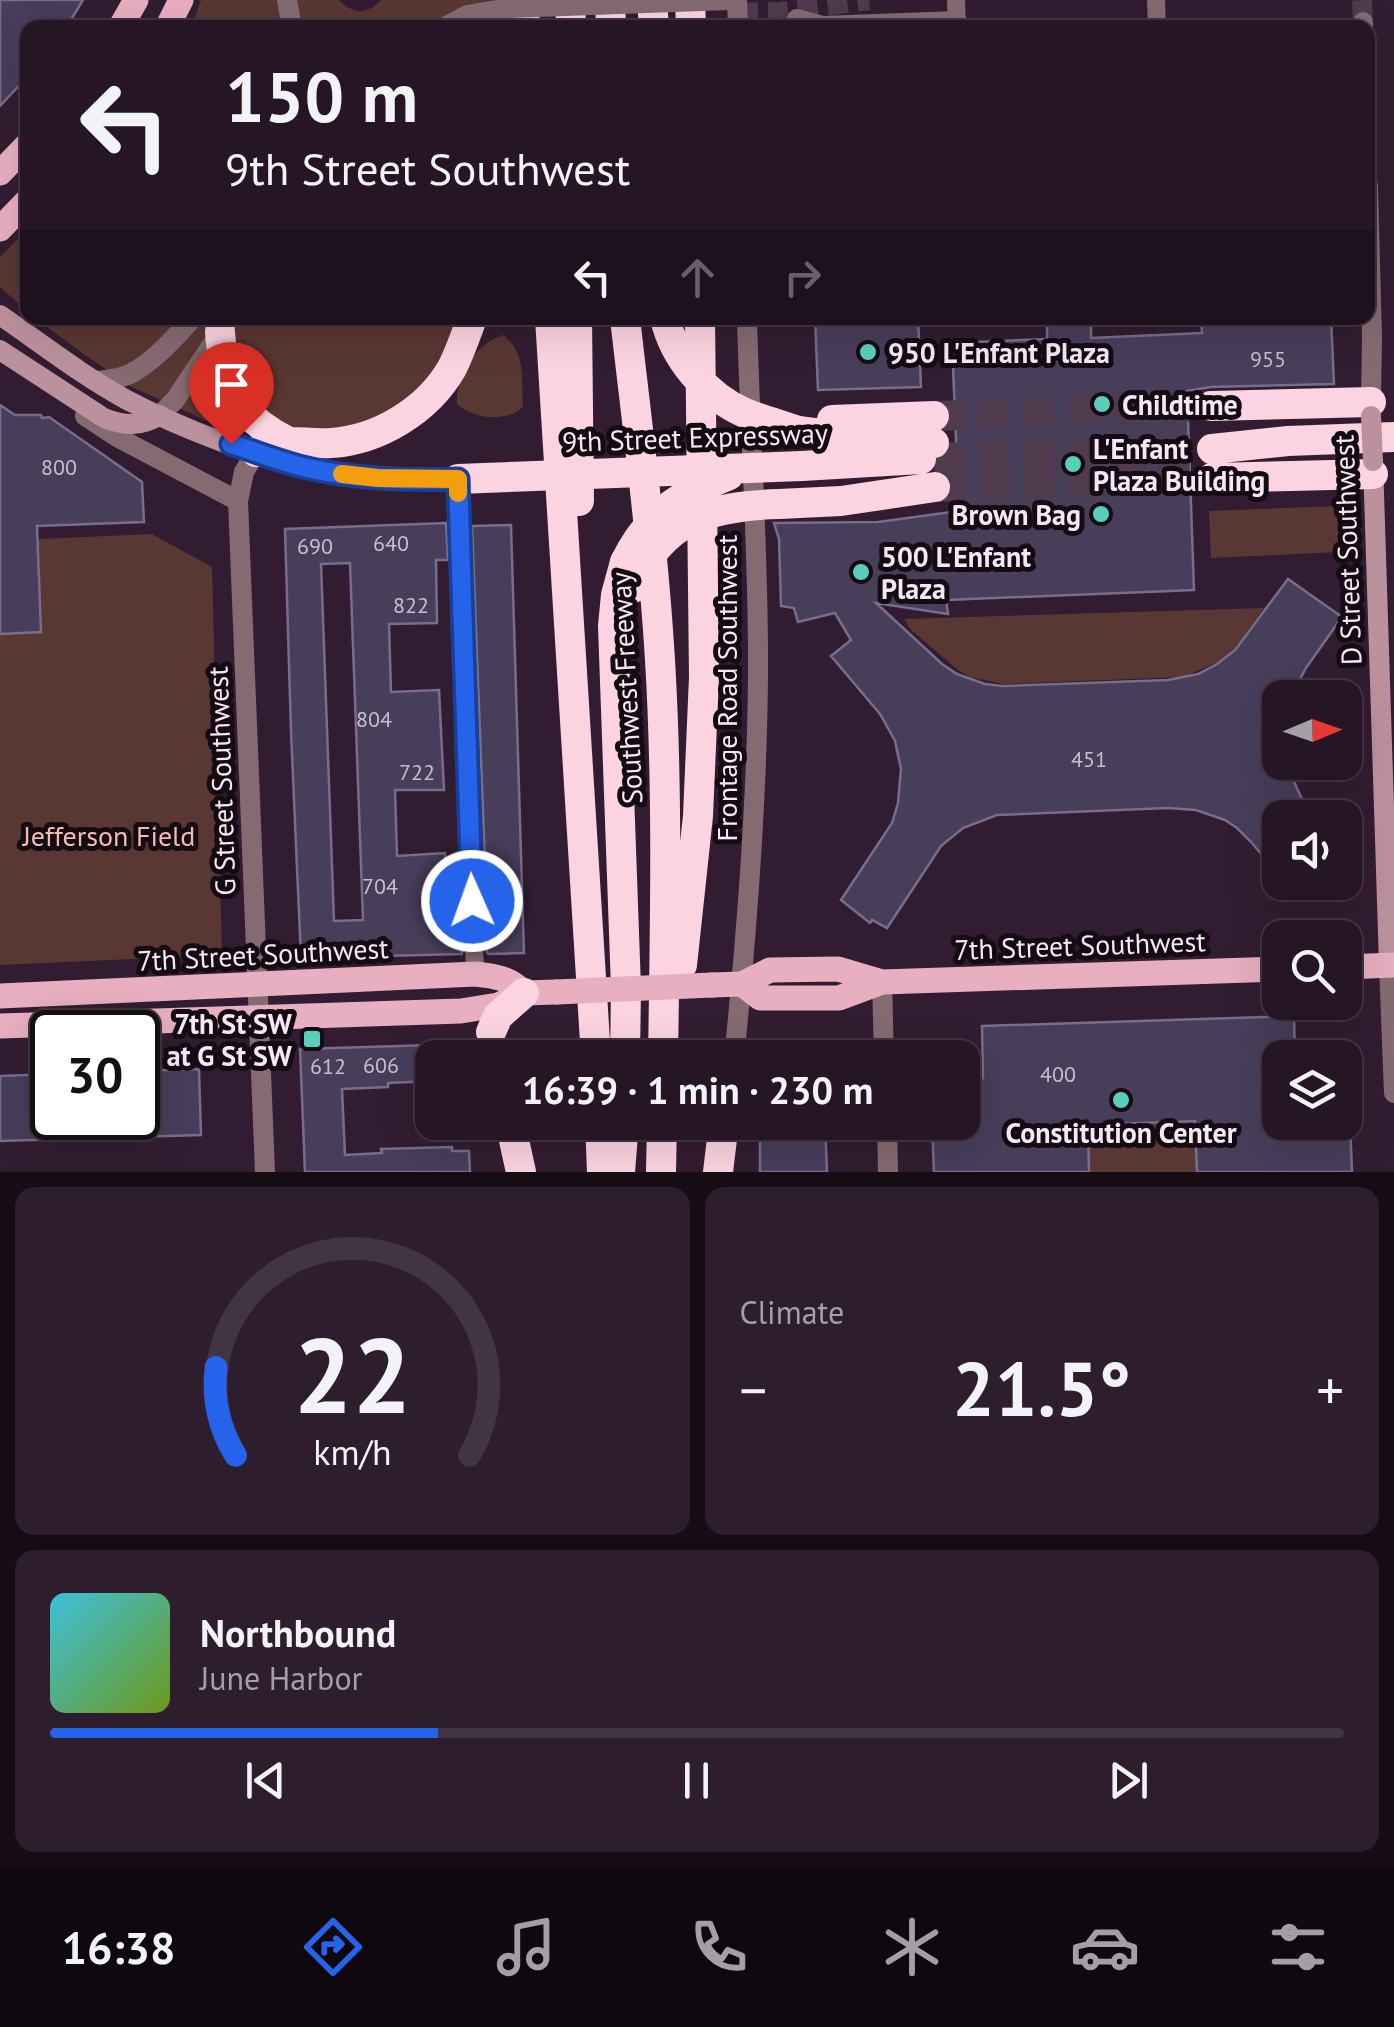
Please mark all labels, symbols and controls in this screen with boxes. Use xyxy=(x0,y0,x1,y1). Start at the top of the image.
text: 150 m xyxy=(225,51,418,141)
icon: left xyxy=(60,60,190,190)
text: 9th Street Southwest xyxy=(225,139,630,197)
icon: left xyxy=(565,250,620,305)
icon: ahead xyxy=(670,250,725,305)
icon: right xyxy=(775,250,830,305)
place label: 950 L'Enfant Plaza xyxy=(888,334,1110,371)
marker: 950 L'Enfant Plaza xyxy=(857,341,879,363)
pin xyxy=(189,342,274,445)
house number: 955 xyxy=(1250,345,1286,373)
icon: arrive xyxy=(204,357,259,412)
place label: Childtime xyxy=(1122,386,1238,423)
marker: Childtime xyxy=(1091,393,1113,415)
street label: 9th Street Expressway xyxy=(561,414,829,460)
place label: L'Enfant Plaza Building xyxy=(1093,430,1265,499)
street label: D Street Southwest xyxy=(1324,434,1370,666)
house number: 800 xyxy=(41,453,77,481)
marker: L'Enfant Plaza Building xyxy=(1062,453,1084,475)
place label: Brown Bag xyxy=(952,496,1081,533)
marker: Brown Bag xyxy=(1090,503,1112,525)
house number: 640 xyxy=(373,529,409,557)
house number: 690 xyxy=(297,532,333,560)
street label: Frontage Road Southwest xyxy=(708,534,745,841)
place label: 500 L'Enfant Plaza xyxy=(881,538,1031,607)
marker: 500 L'Enfant Plaza xyxy=(850,561,872,583)
street label: Southwest Freeway xyxy=(601,571,651,805)
house number: 822 xyxy=(393,591,429,619)
street label: G Street Southwest xyxy=(198,665,243,896)
north arrow xyxy=(1262,680,1362,780)
map controls xyxy=(1262,680,1362,1140)
house number: 804 xyxy=(356,705,392,733)
house number: 451 xyxy=(1071,745,1107,773)
house number: 722 xyxy=(399,758,435,786)
button: sound xyxy=(1262,800,1362,900)
park label: Jefferson Field xyxy=(22,817,195,854)
position arrow xyxy=(420,849,524,953)
house number: 704 xyxy=(362,872,398,900)
button: search xyxy=(1262,920,1362,1020)
street label: 7th Street Southwest xyxy=(954,922,1207,968)
street label: 7th Street Southwest xyxy=(136,929,390,979)
place label: 7th St SW at G St SW xyxy=(167,1005,293,1074)
speed limit sign: 30 xyxy=(30,1010,160,1140)
marker: 7th St SW at G St SW xyxy=(301,1028,323,1050)
button: layers xyxy=(1262,1040,1362,1140)
house number: 606 xyxy=(363,1051,399,1079)
house number: 612 xyxy=(310,1052,346,1080)
house number: 400 xyxy=(1040,1060,1076,1088)
text: 16:39 · 1 min · 230 m xyxy=(522,1065,873,1114)
marker: Constitution Center xyxy=(1110,1089,1132,1111)
place label: Constitution Center xyxy=(1005,1114,1237,1151)
text: Climate xyxy=(740,1291,844,1333)
text: 22 xyxy=(293,1307,411,1442)
text: 21.5° xyxy=(952,1340,1131,1437)
text: − xyxy=(740,1354,767,1425)
text: + xyxy=(1316,1354,1344,1425)
text: km/h xyxy=(313,1429,391,1475)
text: Northbound xyxy=(200,1608,396,1657)
text: June Harbor xyxy=(200,1657,362,1699)
icon: previous xyxy=(238,1753,293,1808)
icon: pause xyxy=(669,1753,724,1808)
icon: next xyxy=(1101,1753,1156,1808)
icon: directions xyxy=(298,1912,368,1982)
icon: music xyxy=(491,1912,561,1982)
icon: phone xyxy=(684,1912,754,1982)
icon: climate xyxy=(877,1912,947,1982)
icon: car xyxy=(1070,1912,1140,1982)
icon: filters xyxy=(1263,1912,1333,1982)
text: 16:38 xyxy=(61,1918,176,1976)

